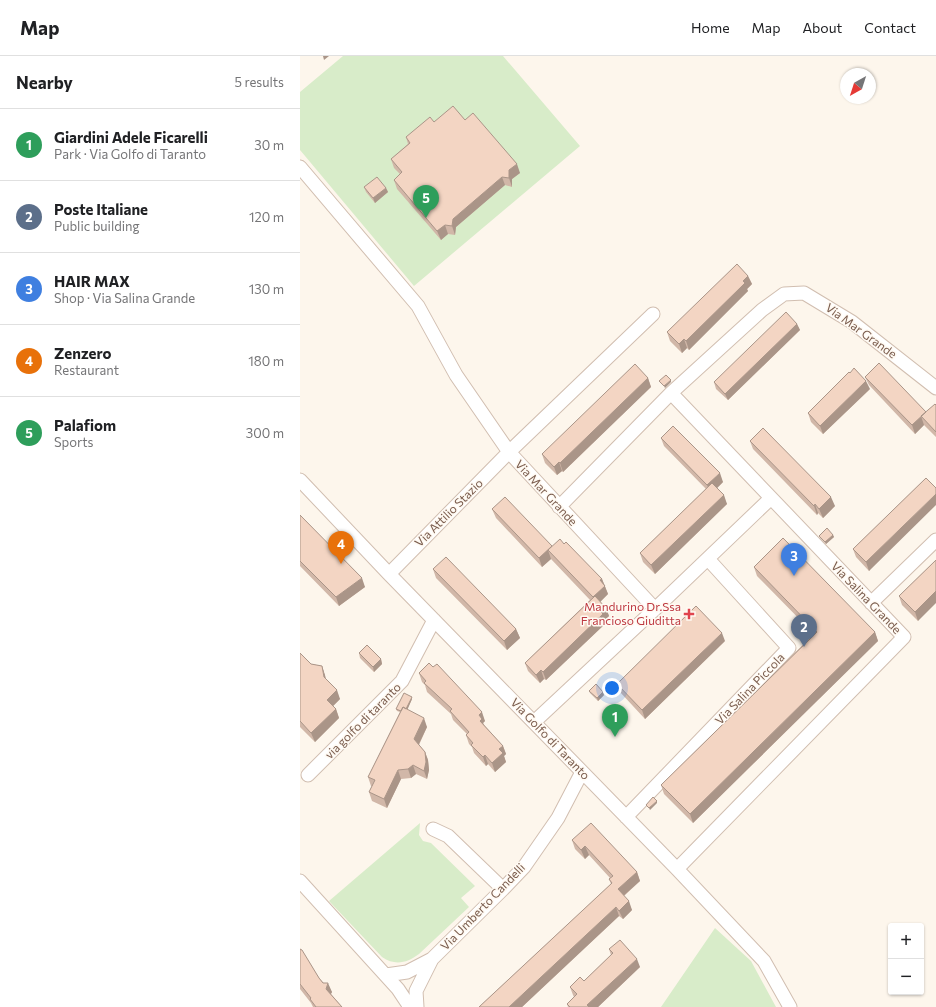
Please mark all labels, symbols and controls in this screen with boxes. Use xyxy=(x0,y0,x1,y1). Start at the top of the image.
text: Map xyxy=(20,16,59,39)
text: Home xyxy=(691,19,730,36)
text: Map xyxy=(752,19,780,36)
text: About xyxy=(802,19,842,36)
text: Contact xyxy=(864,19,916,36)
north arrow xyxy=(840,68,876,104)
text: Nearby xyxy=(16,72,73,93)
text: 5 results xyxy=(234,74,284,90)
text: Giardini Adele Ficarelli xyxy=(54,128,208,146)
text: 1 xyxy=(26,137,32,153)
text: 30 m xyxy=(254,137,284,153)
text: Park · Via Golfo di Taranto xyxy=(54,146,206,162)
pin: 5 xyxy=(413,185,439,218)
text: Poste Italiane xyxy=(54,200,148,218)
text: 2 xyxy=(25,209,33,225)
text: 120 m xyxy=(249,209,284,225)
text: Public building xyxy=(54,218,140,234)
text: HAIR MAX xyxy=(54,272,130,290)
text: 3 xyxy=(25,281,33,297)
text: 130 m xyxy=(249,281,284,297)
text: Shop · Via Salina Grande xyxy=(54,290,195,306)
street label: Via Mar Grande xyxy=(823,300,900,361)
text: Zenzero xyxy=(54,344,111,362)
text: 4 xyxy=(25,353,33,369)
text: 180 m xyxy=(248,353,284,369)
text: Restaurant xyxy=(54,362,119,378)
text: Palafiom xyxy=(54,416,116,434)
text: 5 xyxy=(25,425,33,441)
text: 300 m xyxy=(246,425,284,441)
text: Sports xyxy=(54,434,94,450)
street label: Via Mar Grande xyxy=(513,457,581,528)
street label: Via Attilio Stazio xyxy=(411,475,485,549)
pin: 4 xyxy=(328,531,354,564)
pin: 3 xyxy=(781,543,807,576)
street label: Via Salina Grande xyxy=(829,558,905,636)
place label: Mandurino Dr.Ssa Francioso Giuditta xyxy=(581,599,681,627)
marker: Mandurino Dr.Ssa Francioso Giuditta xyxy=(684,609,694,619)
pin: 2 xyxy=(791,614,817,647)
street label: Via Salina Piccola xyxy=(712,650,787,727)
your location xyxy=(602,678,622,698)
street label: via golfo di taranto xyxy=(321,679,403,761)
street label: Via Golfo di Taranto xyxy=(508,695,593,782)
pin: 1 xyxy=(602,704,628,737)
street label: Via Umberto Candelli xyxy=(437,860,527,953)
map controls xyxy=(888,923,924,995)
button: + xyxy=(888,923,924,959)
button: − xyxy=(888,959,924,995)

